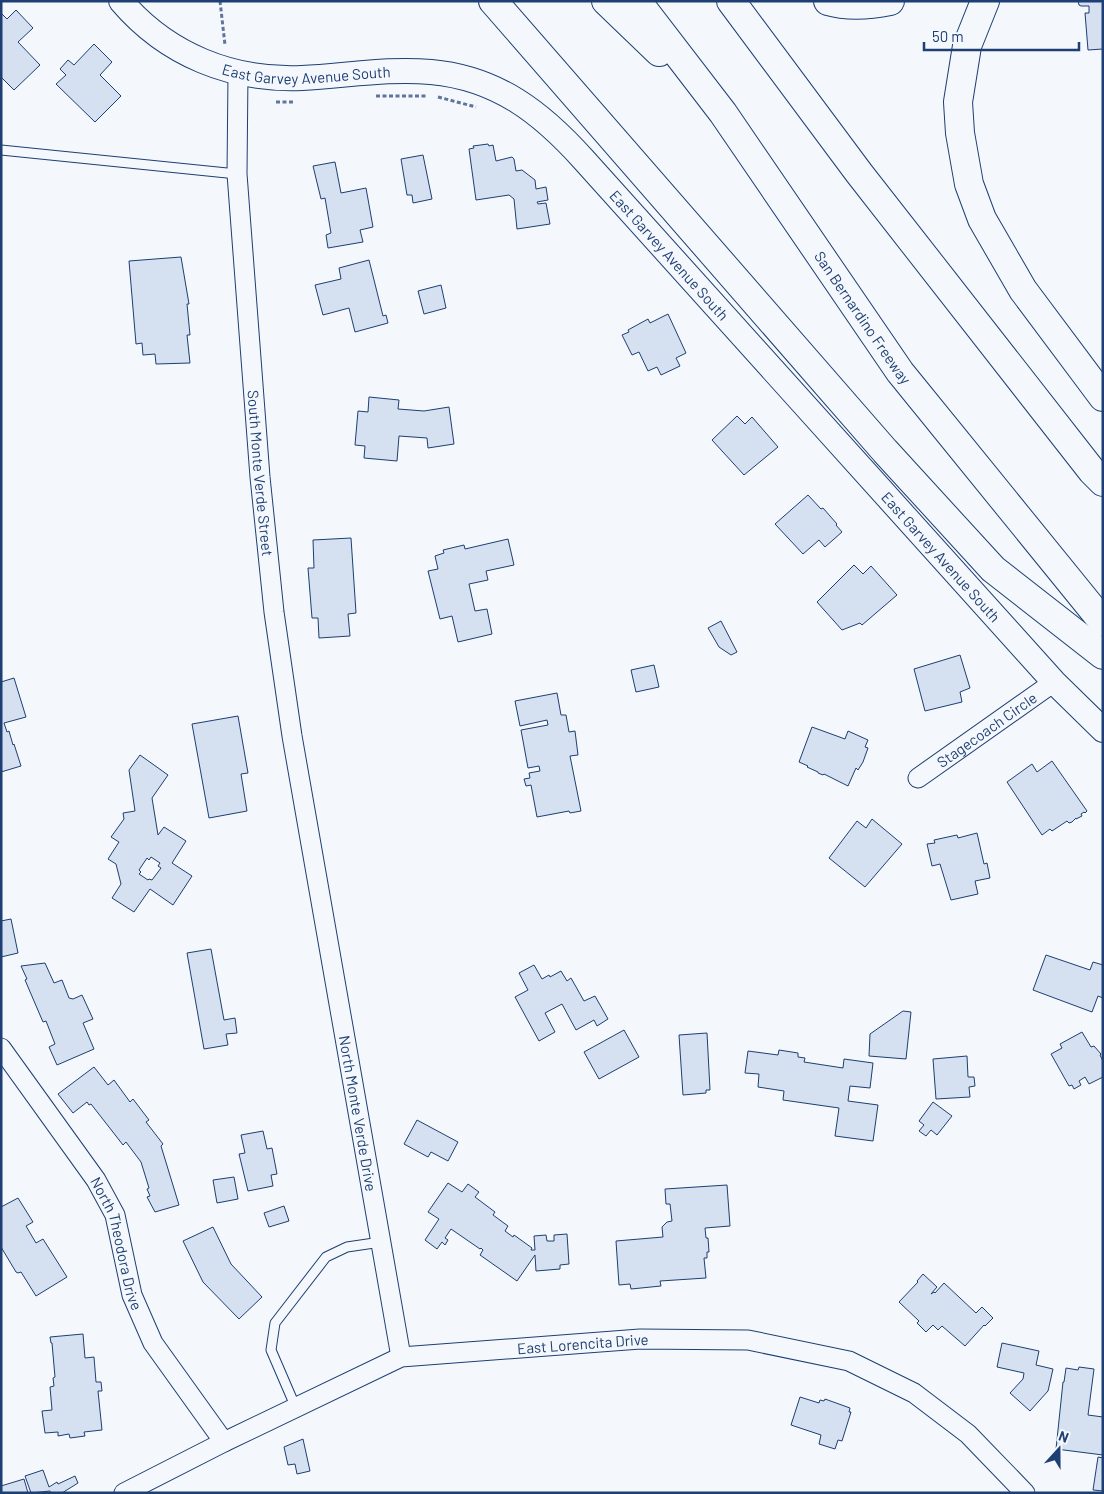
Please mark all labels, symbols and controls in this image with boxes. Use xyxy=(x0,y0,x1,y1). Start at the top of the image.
scale bar xyxy=(924,20,1079,52)
text: 50 m xyxy=(932,27,964,45)
street label: East Garvey Avenue South xyxy=(220,60,391,87)
street label: East Garvey Avenue South xyxy=(606,186,733,324)
street label: San Bernardino Freeway xyxy=(811,247,915,388)
street label: South Monte Verde Street xyxy=(244,389,277,557)
street label: East Garvey Avenue South xyxy=(878,488,1004,625)
street label: Stagecoach Circle xyxy=(933,688,1040,771)
street label: North Monte Verde Drive xyxy=(336,1034,381,1193)
street label: North Theodora Drive xyxy=(87,1174,146,1313)
street label: East Lorencita Drive xyxy=(516,1330,649,1357)
north arrow xyxy=(1034,1424,1084,1474)
text: N xyxy=(1056,1427,1071,1446)

